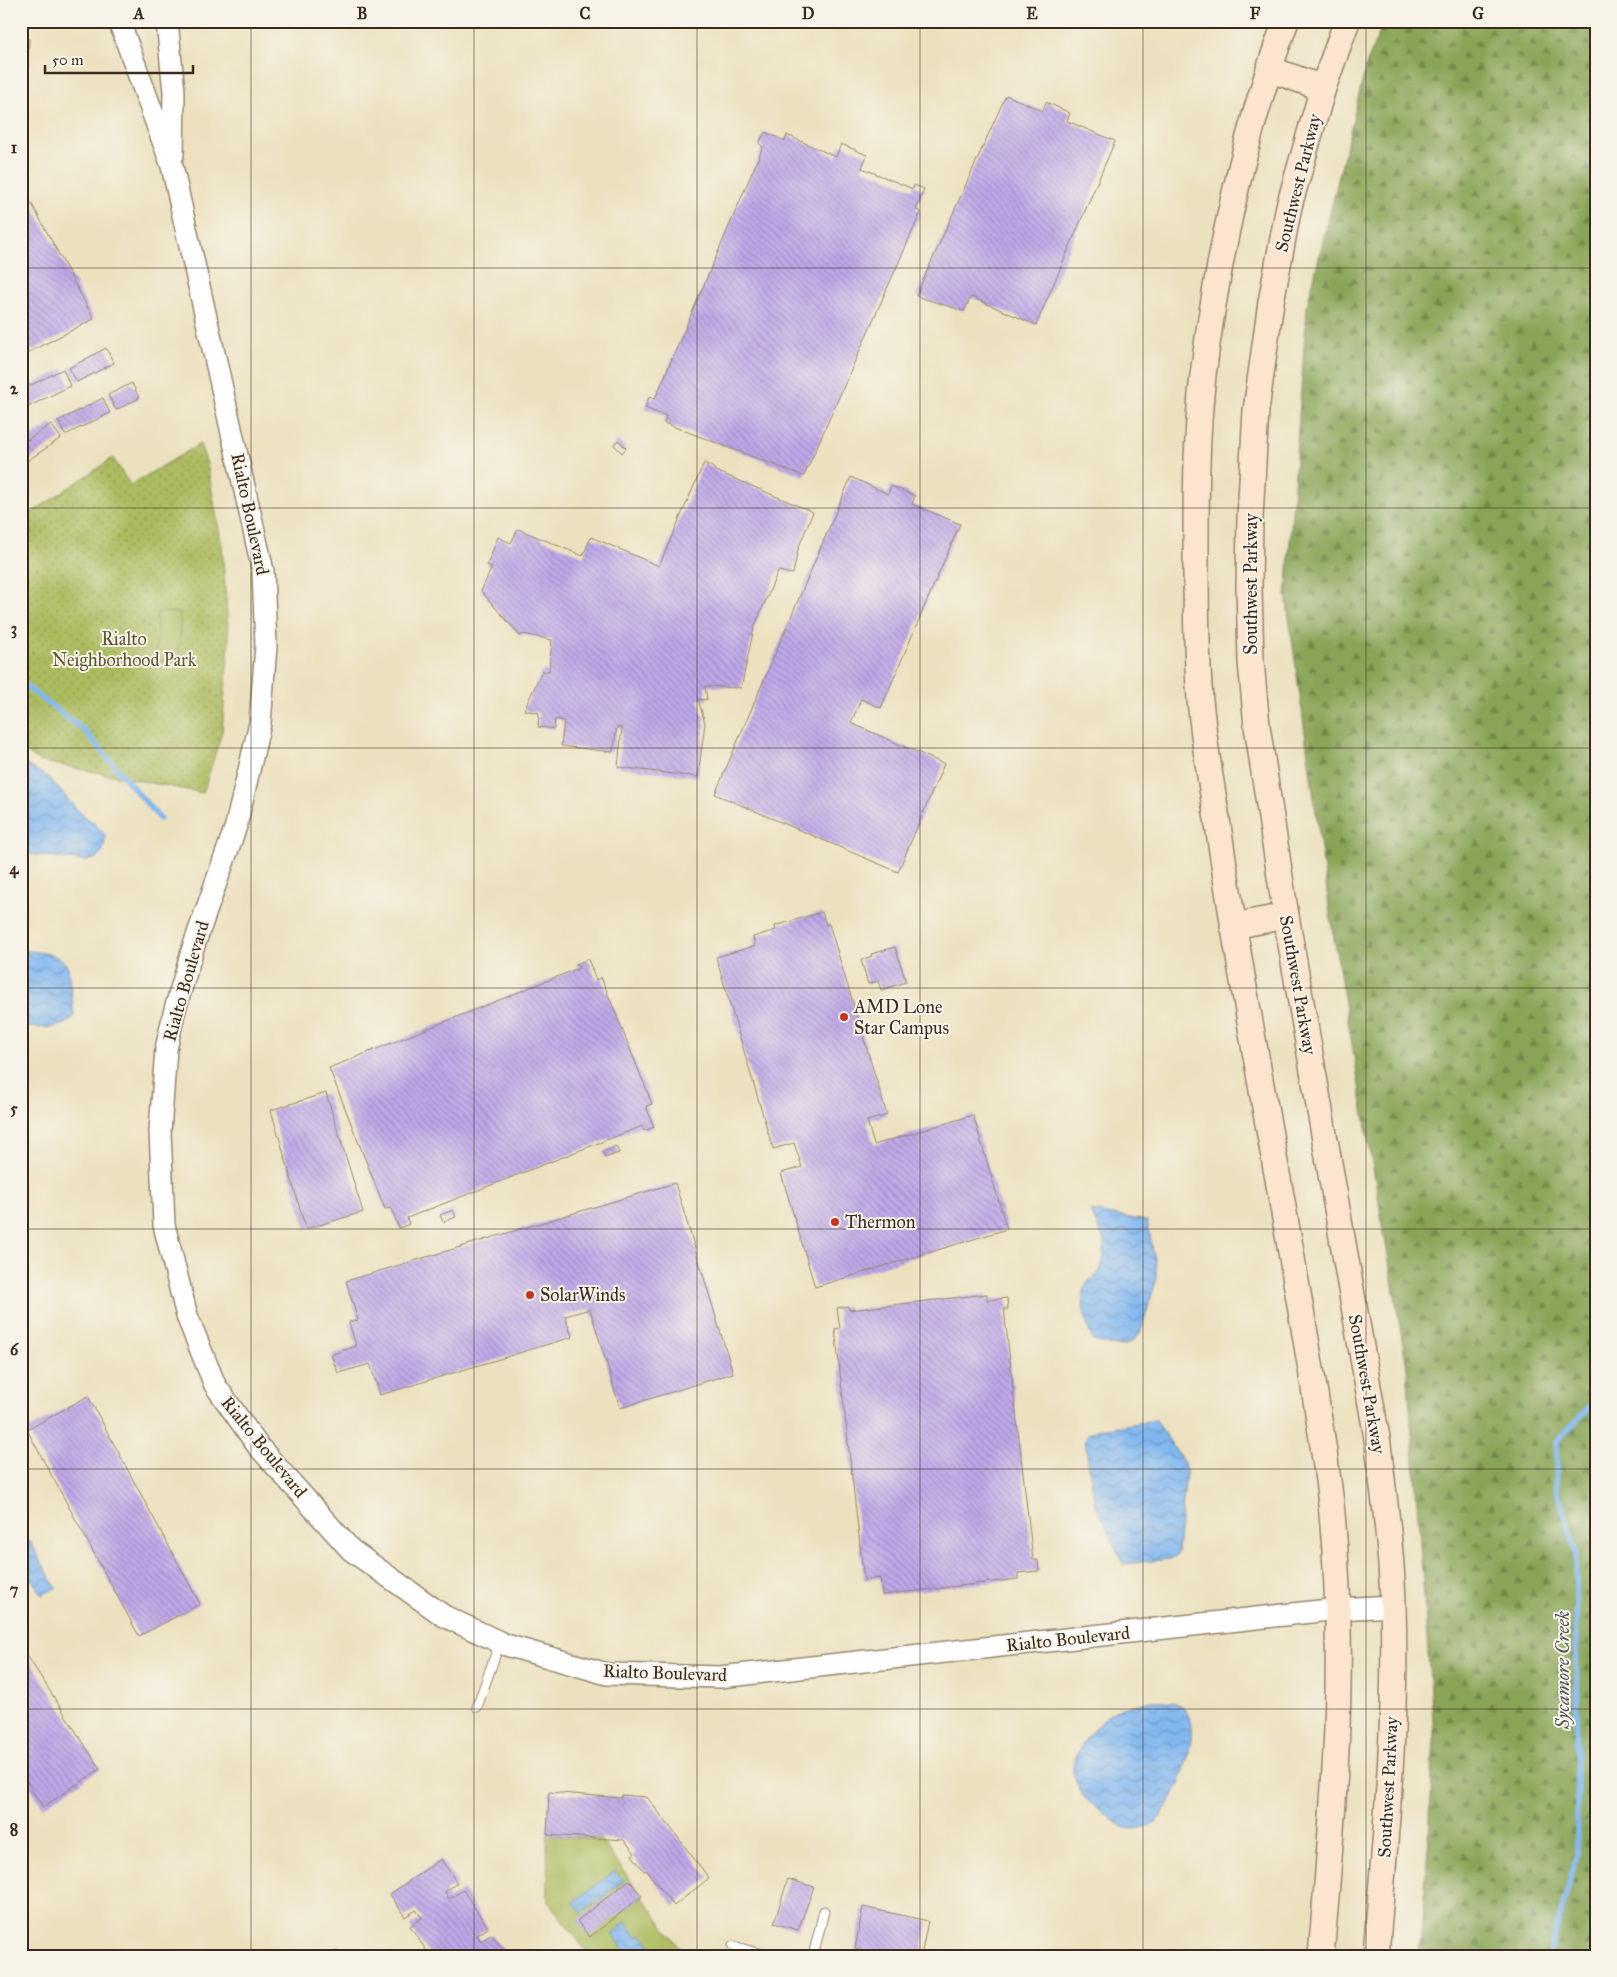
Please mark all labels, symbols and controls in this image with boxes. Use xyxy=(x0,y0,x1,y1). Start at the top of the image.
text: A xyxy=(133,4,145,23)
text: B xyxy=(357,4,367,23)
text: C xyxy=(580,4,591,23)
text: D xyxy=(802,4,815,23)
text: E xyxy=(1026,4,1038,23)
text: F xyxy=(1250,4,1261,23)
text: G xyxy=(1472,4,1484,23)
scale bar xyxy=(45,42,192,74)
text: 50 m xyxy=(52,51,84,69)
street label: Southwest Parkway xyxy=(1270,111,1326,254)
text: 1 xyxy=(11,138,18,157)
text: 2 xyxy=(10,379,19,398)
street label: Rialto Boulevard xyxy=(226,451,274,577)
street label: Southwest Parkway xyxy=(1240,513,1262,655)
text: 3 xyxy=(11,619,17,639)
park label: Rialto Neighborhood Park xyxy=(52,628,197,672)
text: 4 xyxy=(10,859,20,879)
street label: Southwest Parkway xyxy=(1275,913,1321,1057)
street label: Rialto Boulevard xyxy=(158,918,214,1044)
place label: AMD Lone Star Campus xyxy=(853,996,949,1039)
marker: AMD Lone Star Campus xyxy=(838,1011,850,1023)
text: 5 xyxy=(10,1099,18,1118)
place label: Thermon xyxy=(845,1211,916,1233)
marker: Thermon xyxy=(829,1216,841,1228)
place label: SolarWinds xyxy=(540,1284,626,1306)
marker: SolarWinds xyxy=(524,1289,536,1301)
street label: Southwest Parkway xyxy=(1344,1312,1390,1456)
text: 6 xyxy=(10,1340,19,1359)
street label: Rialto Boulevard xyxy=(216,1392,312,1502)
text: 7 xyxy=(10,1580,19,1599)
water label: Sycamore Creek xyxy=(1551,1610,1574,1730)
street label: Rialto Boulevard xyxy=(1005,1622,1131,1656)
street label: Rialto Boulevard xyxy=(602,1660,728,1686)
street label: Southwest Parkway xyxy=(1373,1715,1403,1858)
text: 8 xyxy=(10,1820,18,1839)

